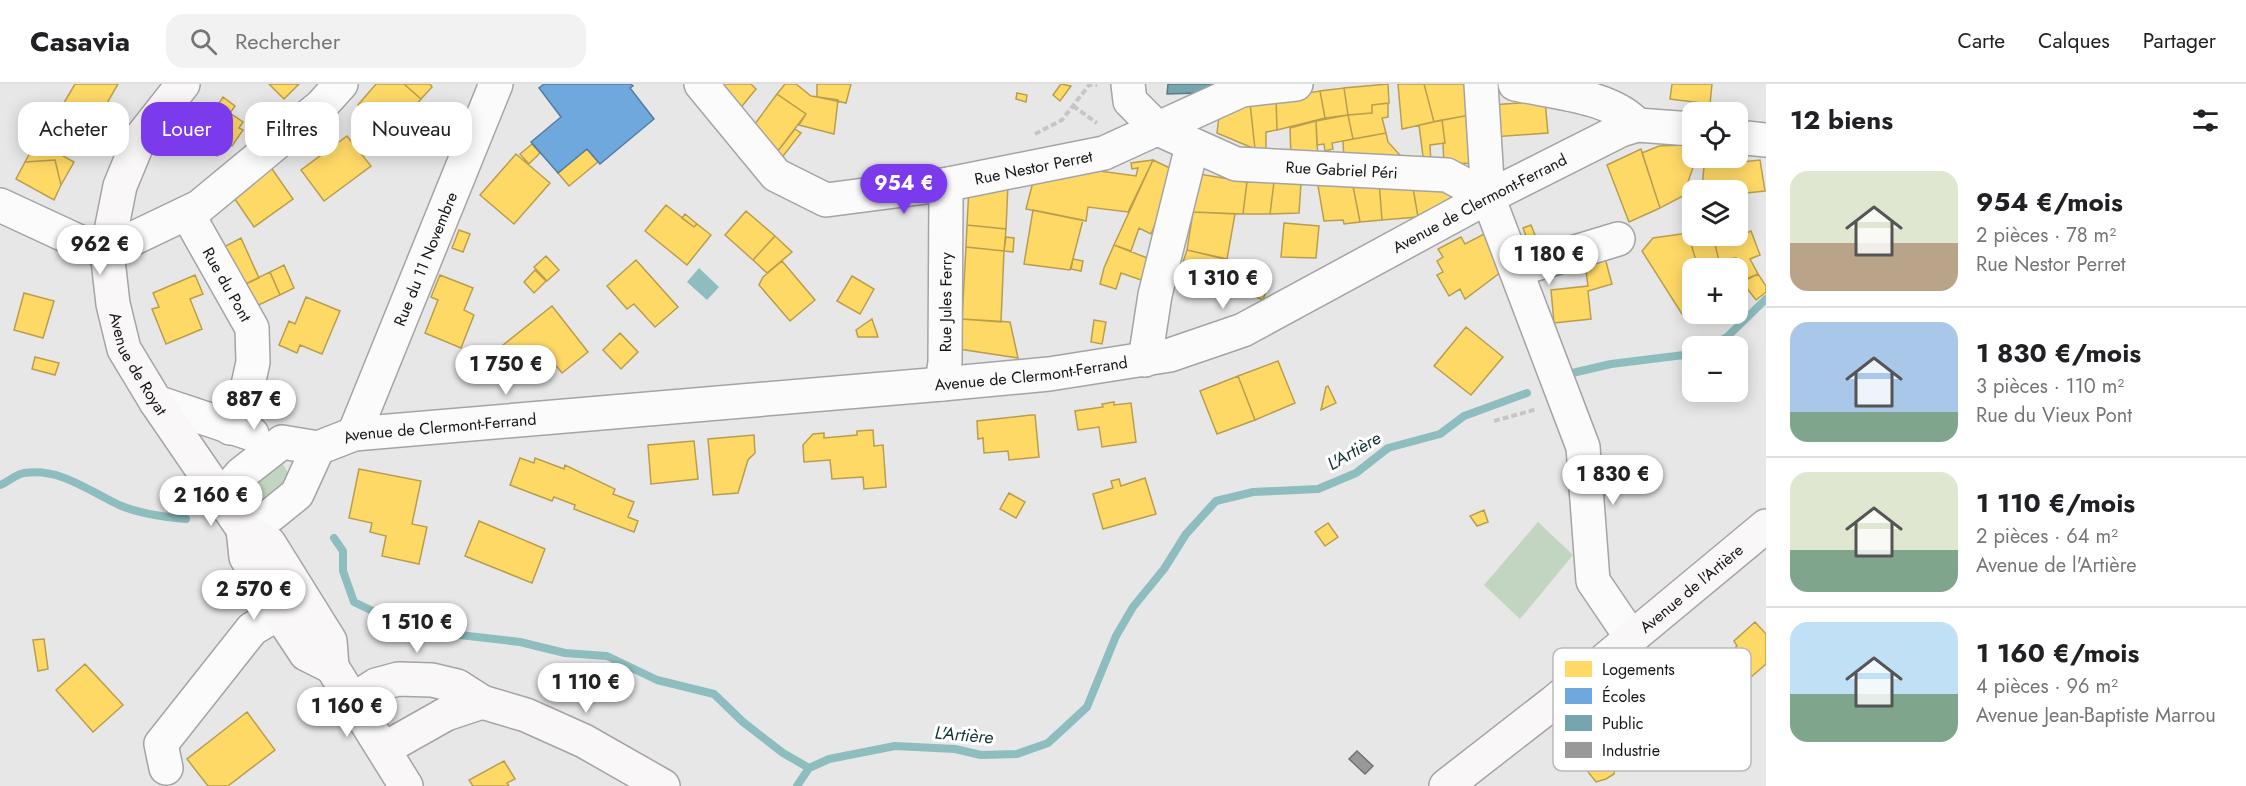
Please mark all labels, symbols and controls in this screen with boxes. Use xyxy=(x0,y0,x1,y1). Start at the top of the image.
search box xyxy=(166,14,586,68)
text: Casavia xyxy=(30,21,130,62)
icon: search xyxy=(187,25,220,58)
text: Rechercher xyxy=(235,25,340,57)
text: Carte xyxy=(1958,26,2005,56)
text: Calques xyxy=(2038,26,2110,56)
text: Partager xyxy=(2143,26,2216,56)
text: 12 biens xyxy=(1790,101,1893,139)
chip: Acheter xyxy=(18,102,129,156)
chip: Louer xyxy=(141,102,233,156)
chip: Filtres xyxy=(245,102,339,156)
chip: Nouveau xyxy=(351,102,472,156)
map controls xyxy=(1682,102,1748,402)
button: locate xyxy=(1682,102,1748,168)
icon: filters xyxy=(2189,104,2222,137)
street label: Rue Nestor Perret xyxy=(972,144,1095,190)
street label: Avenue de Clermont-Ferrand xyxy=(1388,148,1571,258)
street label: Rue Gabriel Péri xyxy=(1285,155,1398,184)
pin: 954 € xyxy=(862,164,946,215)
text: 954 € xyxy=(874,169,934,198)
button: layers xyxy=(1682,180,1748,246)
text: 954 €/mois xyxy=(1976,183,2123,221)
street label: Rue du 11 Novembre xyxy=(388,188,463,329)
icon: home xyxy=(1838,195,1910,267)
text: 2 pièces · 78 m² xyxy=(1976,221,2116,250)
pin: 962 € xyxy=(58,225,142,276)
text: 962 € xyxy=(71,230,129,259)
pin: 1 180 € xyxy=(1494,235,1604,286)
text: 1 180 € xyxy=(1513,240,1585,269)
street label: Rue du Pont xyxy=(197,243,258,326)
text: Rue Nestor Perret xyxy=(1976,250,2126,279)
street label: Rue Jules Ferry xyxy=(934,251,957,352)
button: + xyxy=(1682,258,1748,324)
pin: 1 310 € xyxy=(1168,259,1278,310)
text: 1 310 € xyxy=(1187,264,1259,293)
street label: Avenue de Royat xyxy=(104,310,173,420)
text: 1 830 €/mois xyxy=(1976,334,2141,372)
button: − xyxy=(1682,336,1748,402)
pin: 1 750 € xyxy=(451,345,561,396)
icon: home xyxy=(1838,346,1910,418)
text: 1 750 € xyxy=(469,350,543,379)
street label: Avenue de Clermont-Ferrand xyxy=(934,350,1129,396)
text: 3 pièces · 110 m² xyxy=(1976,372,2124,401)
pin: 887 € xyxy=(212,380,296,431)
text: 887 € xyxy=(226,385,282,414)
text: Rue du Vieux Pont xyxy=(1976,401,2132,430)
street label: Avenue de Clermont-Ferrand xyxy=(339,407,537,449)
water label: L'Artière xyxy=(1322,425,1386,477)
pin: 1 830 € xyxy=(1558,455,1668,506)
text: 1 830 € xyxy=(1576,460,1650,489)
pin: 2 160 € xyxy=(156,476,266,527)
text: 2 160 € xyxy=(173,481,249,510)
text: 1 110 €/mois xyxy=(1976,484,2135,522)
icon: home xyxy=(1838,496,1910,568)
text: 2 pièces · 64 m² xyxy=(1976,522,2118,551)
street label: Avenue de l'Artière xyxy=(1634,538,1748,638)
text: Avenue de l'Artière xyxy=(1976,551,2137,580)
pin: 2 570 € xyxy=(199,570,309,621)
text: 2 570 € xyxy=(216,575,292,604)
pin: 1 510 € xyxy=(362,603,472,654)
text: 1 510 € xyxy=(381,608,453,637)
text: 1 160 €/mois xyxy=(1976,634,2139,672)
icon: home xyxy=(1838,646,1910,718)
legend xyxy=(1553,648,1751,771)
text: Logements xyxy=(1602,658,1675,681)
pin: 1 110 € xyxy=(531,663,641,714)
text: 1 110 € xyxy=(552,668,620,697)
text: 4 pièces · 96 m² xyxy=(1976,672,2118,701)
text: Écoles xyxy=(1602,685,1646,708)
pin: 1 160 € xyxy=(292,687,402,738)
text: 1 160 € xyxy=(311,692,383,721)
text: Avenue Jean-Baptiste Marrou xyxy=(1976,701,2216,730)
text: Public xyxy=(1602,712,1643,735)
water label: L'Artière xyxy=(934,720,994,750)
text: Industrie xyxy=(1602,739,1660,762)

